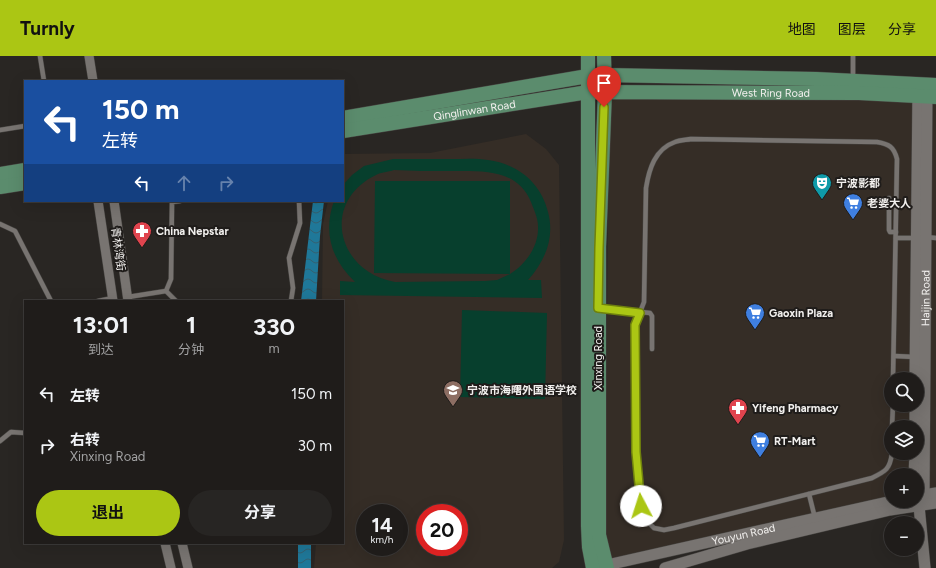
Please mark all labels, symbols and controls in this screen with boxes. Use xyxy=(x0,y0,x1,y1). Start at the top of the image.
text: Turnly xyxy=(20,17,75,40)
text: 地图 xyxy=(788,21,816,38)
text: 图层 xyxy=(838,21,866,38)
text: 分享 xyxy=(888,21,916,38)
pin xyxy=(587,66,621,107)
icon: arrive xyxy=(593,72,615,94)
street label: West Ring Road xyxy=(732,86,810,99)
text: 150 m xyxy=(102,92,179,126)
icon: left xyxy=(36,96,88,148)
street label: Qinglinwan Road xyxy=(432,97,516,123)
text: 左转 xyxy=(102,130,138,152)
icon: left xyxy=(131,172,153,194)
icon: ahead xyxy=(173,172,195,194)
icon: right xyxy=(215,172,237,194)
theatre icon: 宁波影都 xyxy=(811,172,833,200)
place label: 宁波影都 xyxy=(836,177,880,190)
supermarket icon: 老婆大人 xyxy=(842,192,864,220)
place label: 老婆大人 xyxy=(867,197,911,210)
pharmacy icon: China Nepstar xyxy=(131,220,153,248)
place label: China Nepstar xyxy=(156,225,229,238)
street label: 青林湾街 xyxy=(109,226,127,272)
street label: Haijin Road xyxy=(919,270,932,326)
supermarket icon: Gaoxin Plaza xyxy=(744,302,766,330)
place label: Gaoxin Plaza xyxy=(769,307,833,320)
text: 13:01 xyxy=(73,310,129,339)
text: 1 xyxy=(186,310,196,339)
text: 330 xyxy=(253,312,295,341)
street label: Xinxing Road xyxy=(592,326,605,390)
text: m xyxy=(268,341,280,356)
text: 到达 xyxy=(88,342,114,357)
text: 分钟 xyxy=(178,342,204,357)
map controls xyxy=(884,372,924,556)
button: search xyxy=(884,372,924,412)
school or university icon: 宁波市海曙外国语学校 xyxy=(442,379,464,407)
icon: left xyxy=(36,383,58,405)
place label: 宁波市海曙外国语学校 xyxy=(467,384,577,397)
text: 150 m xyxy=(291,385,332,403)
text: 左转 xyxy=(70,387,100,405)
pharmacy icon: Yifeng Pharmacy xyxy=(727,397,749,425)
place label: Yifeng Pharmacy xyxy=(752,402,839,415)
button: layers xyxy=(884,420,924,460)
supermarket icon: RT-Mart xyxy=(749,430,771,458)
text: 右转 xyxy=(70,431,100,449)
icon: right xyxy=(36,435,58,457)
place label: RT-Mart xyxy=(774,435,816,448)
text: 30 m xyxy=(298,437,332,455)
text: Xinxing Road xyxy=(70,449,145,464)
button: + xyxy=(884,468,924,508)
position arrow xyxy=(620,485,662,527)
button: 退出 xyxy=(36,490,180,536)
button: 分享 xyxy=(188,490,332,536)
speed limit sign: 20 xyxy=(416,504,468,556)
text: 14 xyxy=(371,513,393,537)
button: − xyxy=(884,516,924,556)
street label: Youyun Road xyxy=(710,521,776,548)
text: km/h xyxy=(371,533,393,546)

